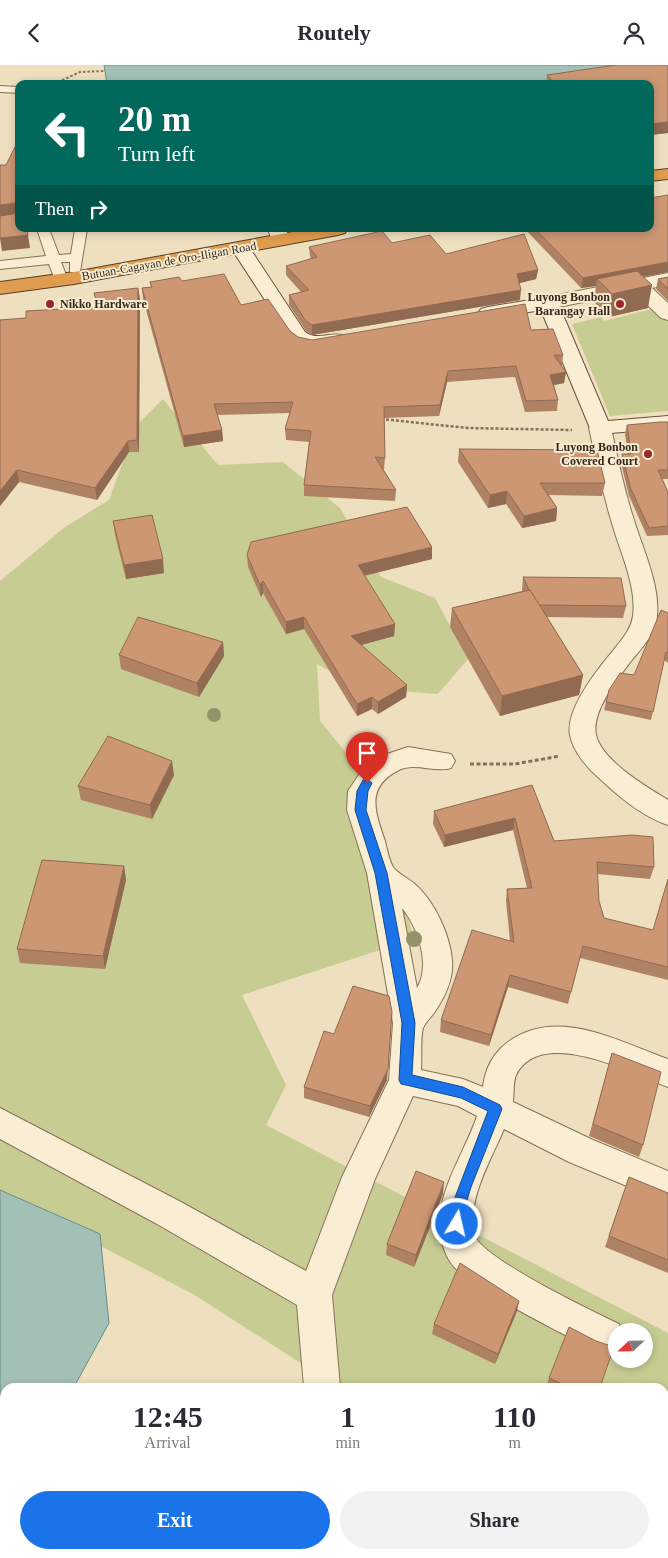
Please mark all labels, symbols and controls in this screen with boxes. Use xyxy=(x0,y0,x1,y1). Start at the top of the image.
icon: back xyxy=(20,19,48,47)
icon: person xyxy=(620,19,648,47)
text: Routely xyxy=(297,20,371,45)
icon: left xyxy=(35,100,100,165)
text: 20 m xyxy=(118,100,191,139)
text: Turn left xyxy=(118,141,195,166)
icon: right xyxy=(84,195,112,223)
text: Then xyxy=(35,198,74,219)
street label: Butuan-Cagayan de Oro-Iligan Road xyxy=(81,239,257,283)
place label: Luyong Bonbon Barangay Hall xyxy=(528,290,611,318)
place label: Nikko Hardware xyxy=(60,297,147,311)
marker: Nikko Hardware xyxy=(44,298,56,310)
marker: Luyong Bonbon Barangay Hall xyxy=(614,298,626,310)
place label: Luyong Bonbon Covered Court xyxy=(556,440,638,468)
marker: Luyong Bonbon Covered Court xyxy=(642,448,654,460)
pin xyxy=(346,732,388,783)
icon: arrive xyxy=(353,739,381,767)
position arrow xyxy=(430,1197,482,1249)
north arrow xyxy=(608,1323,652,1367)
map controls xyxy=(608,1323,653,1368)
text: 12:45 xyxy=(133,1400,203,1433)
text: 1 xyxy=(340,1400,355,1433)
text: 110 xyxy=(493,1400,536,1433)
text: Arrival xyxy=(145,1434,191,1451)
text: min xyxy=(335,1434,360,1451)
text: m xyxy=(508,1434,521,1451)
button: Exit xyxy=(20,1491,330,1549)
button: Share xyxy=(340,1491,649,1549)

